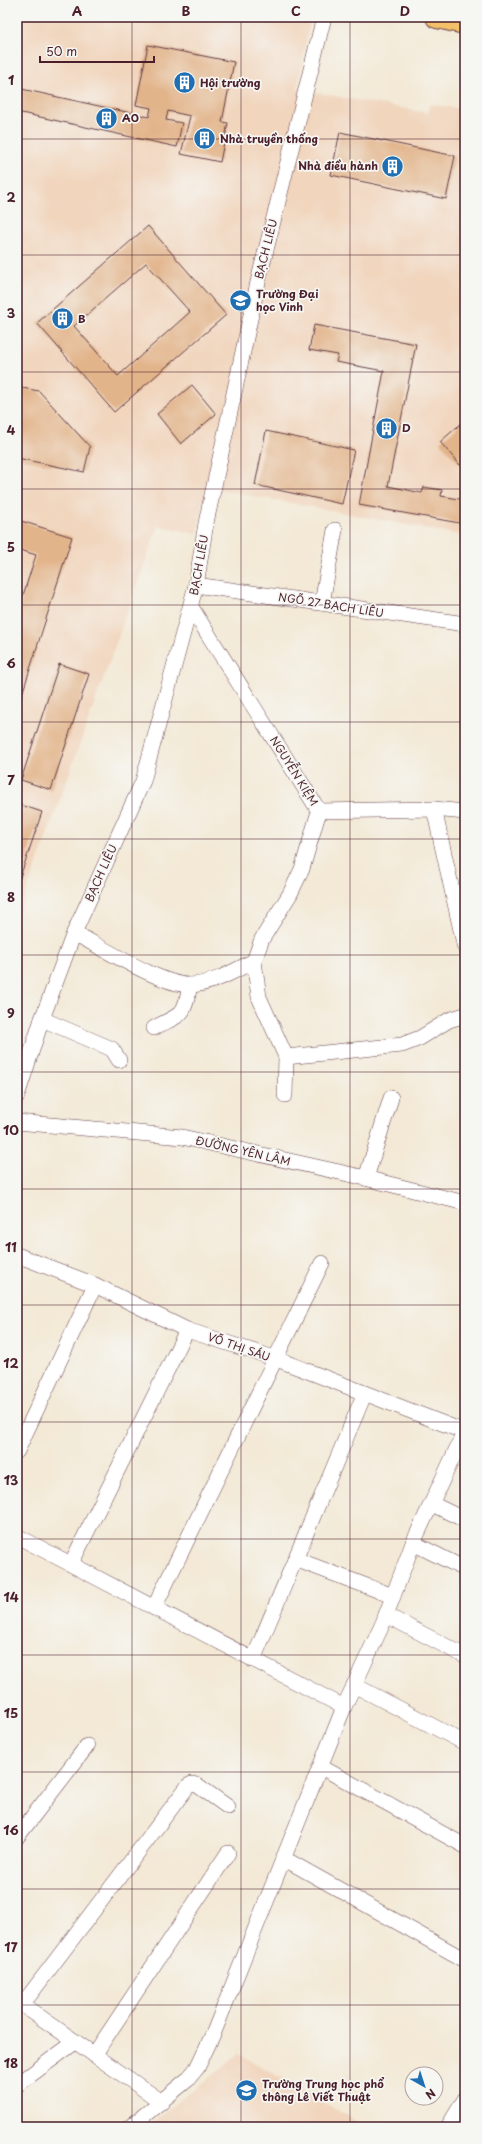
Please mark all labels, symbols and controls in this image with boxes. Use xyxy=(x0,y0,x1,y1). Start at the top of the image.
text: A xyxy=(72,1,82,20)
text: B xyxy=(182,1,191,20)
text: C xyxy=(291,1,301,20)
text: D xyxy=(400,1,410,20)
scale bar xyxy=(40,38,154,64)
text: 50 m xyxy=(46,42,77,60)
text: 1 xyxy=(8,70,14,89)
building icon: Hội trường xyxy=(172,70,198,96)
place label: Hội trường xyxy=(200,74,261,91)
building icon: A0 xyxy=(93,105,119,131)
place label: A0 xyxy=(122,109,139,126)
building icon: Nhà truyền thống xyxy=(192,126,218,152)
place label: Nhà truyền thống xyxy=(220,130,318,147)
building icon: Nhà điều hành xyxy=(380,153,406,179)
place label: Nhà điều hành xyxy=(298,157,378,174)
text: 2 xyxy=(6,187,16,206)
street label: BẠCH LIÊU xyxy=(250,217,281,281)
place label: Trường Đại học Vinh xyxy=(256,285,318,315)
school or university icon: Trường Đại học Vinh xyxy=(228,287,254,313)
text: 3 xyxy=(7,303,16,322)
building icon: B xyxy=(49,306,75,332)
place label: B xyxy=(78,310,86,327)
building icon: D xyxy=(373,415,399,441)
place label: D xyxy=(402,419,411,436)
text: 4 xyxy=(7,420,16,439)
street label: BẠCH LIÊU xyxy=(185,533,212,597)
text: 5 xyxy=(7,537,15,556)
street label: NGÕ 27 BẠCH LIÊU xyxy=(277,588,385,621)
text: 6 xyxy=(6,653,16,672)
street label: NGUYỄN KIỆM xyxy=(266,732,323,809)
text: 7 xyxy=(7,770,15,789)
street label: BẠCH LIÊU xyxy=(80,841,121,904)
text: 8 xyxy=(7,887,15,906)
text: 9 xyxy=(7,1003,15,1022)
text: 10 xyxy=(3,1120,19,1139)
street label: ĐƯỜNG YÊN LÂM xyxy=(194,1131,292,1170)
text: 11 xyxy=(5,1237,17,1256)
street label: VÕ THỊ SÁU xyxy=(206,1328,273,1365)
text: 12 xyxy=(3,1353,19,1372)
text: 13 xyxy=(4,1470,19,1489)
text: 14 xyxy=(3,1587,19,1606)
text: 15 xyxy=(4,1703,18,1722)
text: 16 xyxy=(3,1820,19,1839)
text: 17 xyxy=(4,1937,18,1956)
text: 18 xyxy=(4,2053,18,2072)
north arrow xyxy=(404,2066,444,2106)
place label: Trường Trung học phổ thông Lê Viết Thuật xyxy=(262,2075,384,2105)
school or university icon: Trường Trung học phổ thông Lê Viết Thuật xyxy=(234,2077,260,2103)
text: N xyxy=(422,2085,439,2104)

